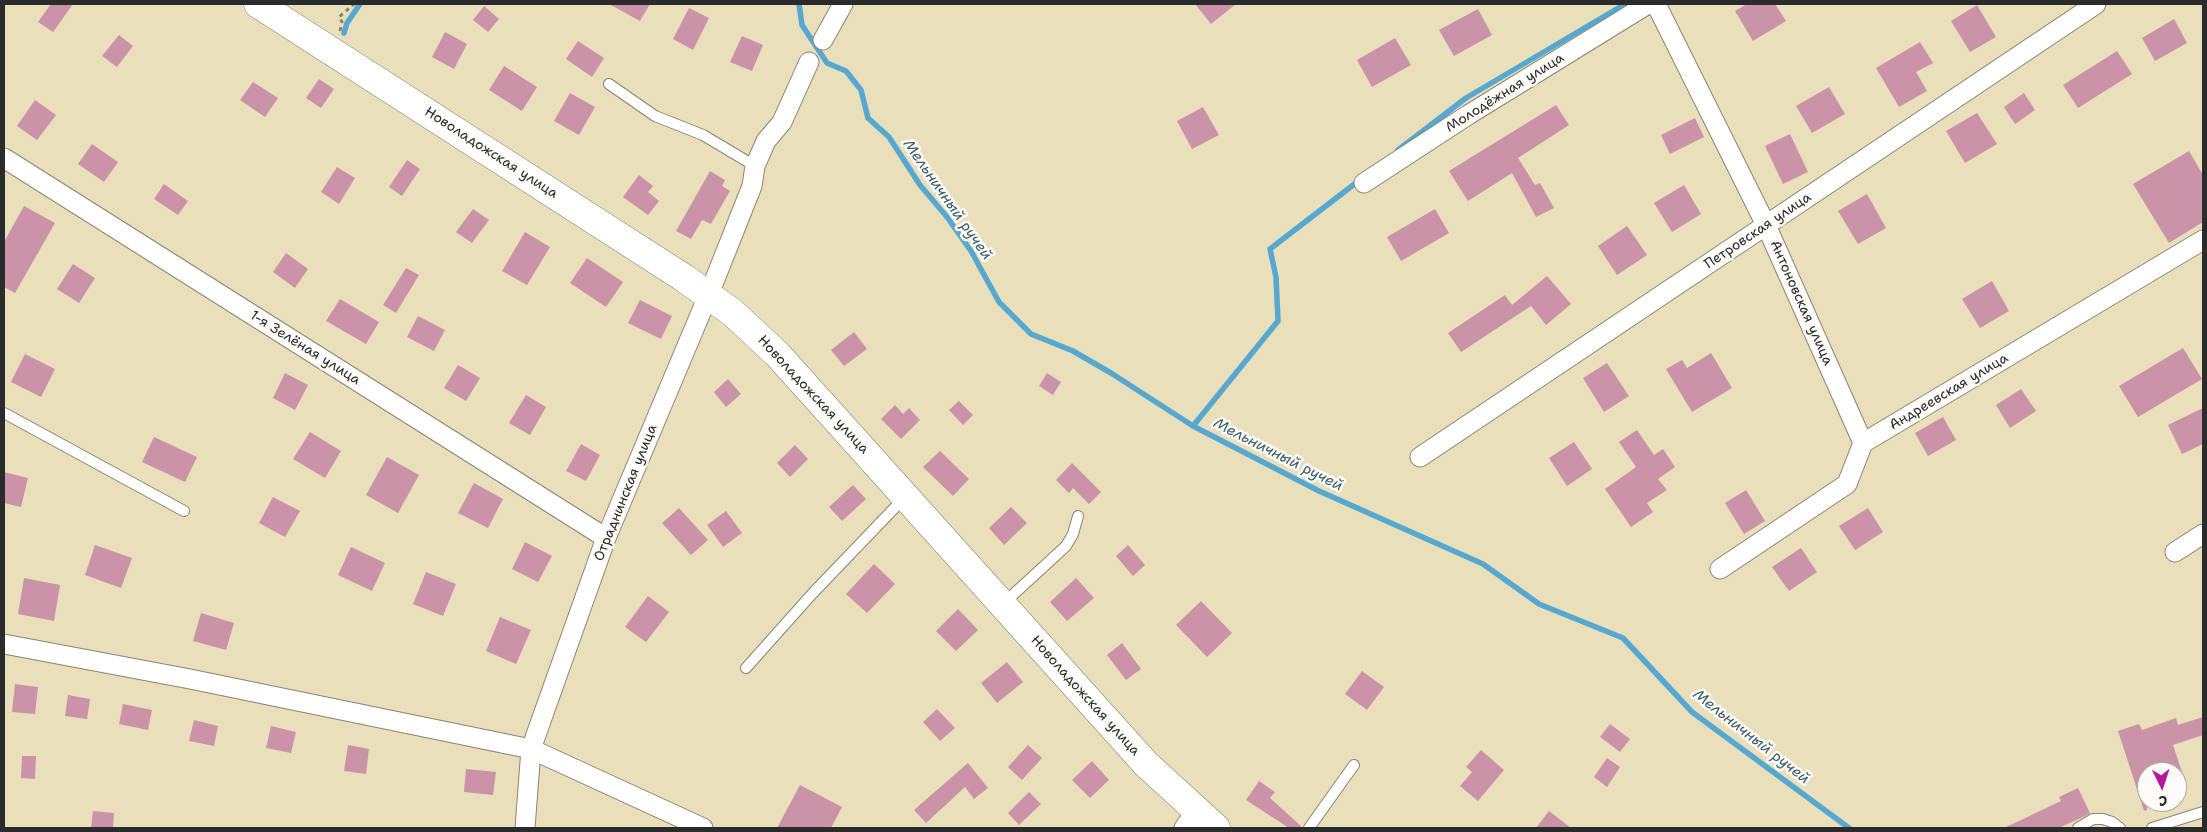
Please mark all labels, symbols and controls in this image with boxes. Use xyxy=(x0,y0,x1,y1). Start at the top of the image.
street label: Молодёжная улица xyxy=(1443,50,1567,136)
street label: Новоладожская улица xyxy=(421,104,561,202)
water label: Мельничный ручей xyxy=(899,136,995,264)
street label: Петровская улица xyxy=(1701,189,1815,273)
street label: Антоновская улица xyxy=(1766,238,1836,368)
street label: 1-я Зелёная улица xyxy=(247,307,363,389)
street label: Новоладожская улица xyxy=(754,332,872,458)
street label: Андреевская улица xyxy=(1887,350,2011,434)
water label: Мельничный ручей xyxy=(1210,415,1346,495)
street label: Отраднинская улица xyxy=(591,422,661,564)
street label: Новоладожская улица xyxy=(1027,632,1143,760)
water label: Мельничный ручей xyxy=(1689,686,1813,788)
north arrow xyxy=(2137,762,2187,812)
text: С xyxy=(2158,792,2168,810)

